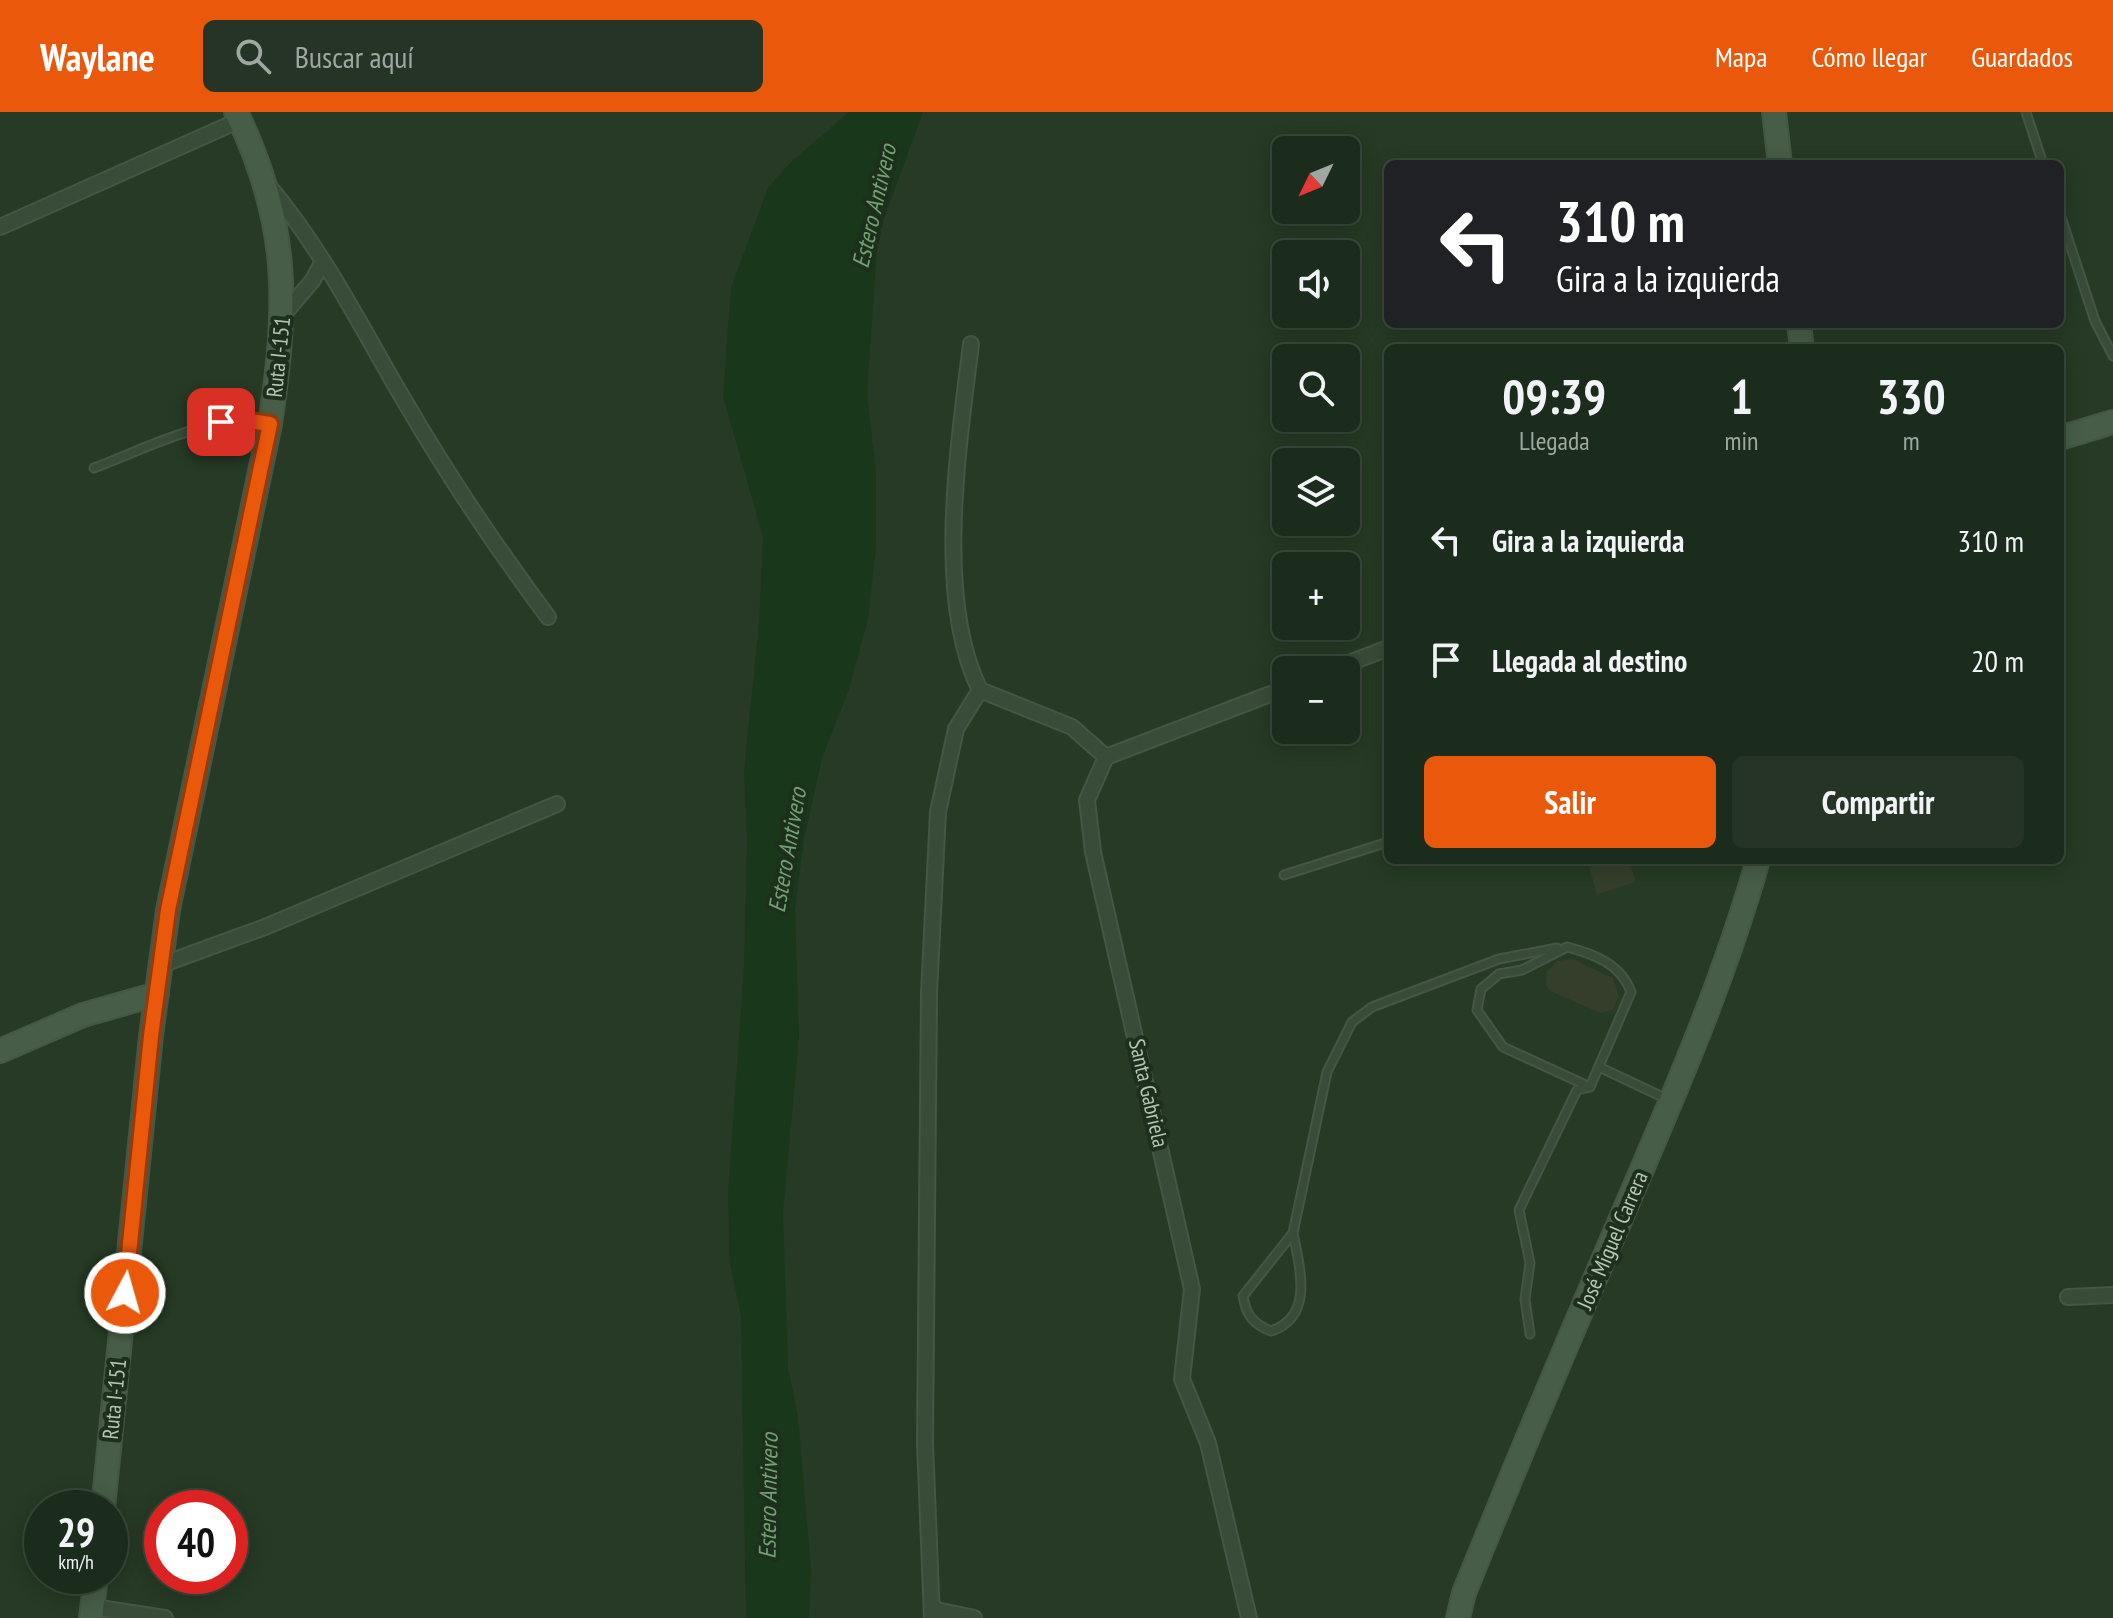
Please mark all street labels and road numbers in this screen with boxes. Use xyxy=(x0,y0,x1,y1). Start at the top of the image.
street label: Ruta I-151 xyxy=(260,315,296,399)
street label: Santa Gabriela xyxy=(1123,1036,1175,1150)
street label: José Miguel Carrera xyxy=(1570,1167,1654,1314)
street label: Ruta I-151 xyxy=(96,1357,132,1441)

